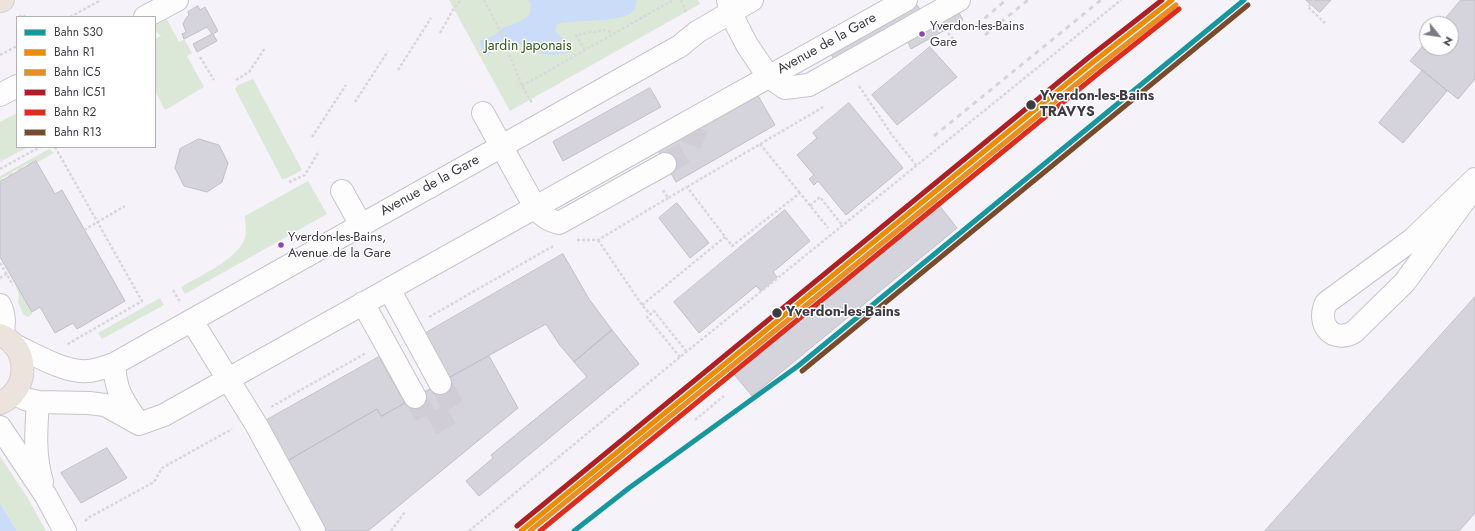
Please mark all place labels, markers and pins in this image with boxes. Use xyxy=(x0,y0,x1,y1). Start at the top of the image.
place label: Yverdon-les-Bains Gare xyxy=(930,19,1024,50)
marker: Yverdon-les-Bains Gare xyxy=(917,29,927,39)
place label: Yverdon-les-Bains TRAVYS xyxy=(1040,89,1154,122)
marker: Yverdon-les-Bains TRAVYS xyxy=(1024,98,1038,112)
place label: Yverdon-les-Bains, Avenue de la Gare xyxy=(288,230,391,261)
marker: Yverdon-les-Bains, Avenue de la Gare xyxy=(276,240,286,250)
place label: Yverdon-les-Bains xyxy=(786,305,900,321)
marker: Yverdon-les-Bains xyxy=(770,306,784,320)

